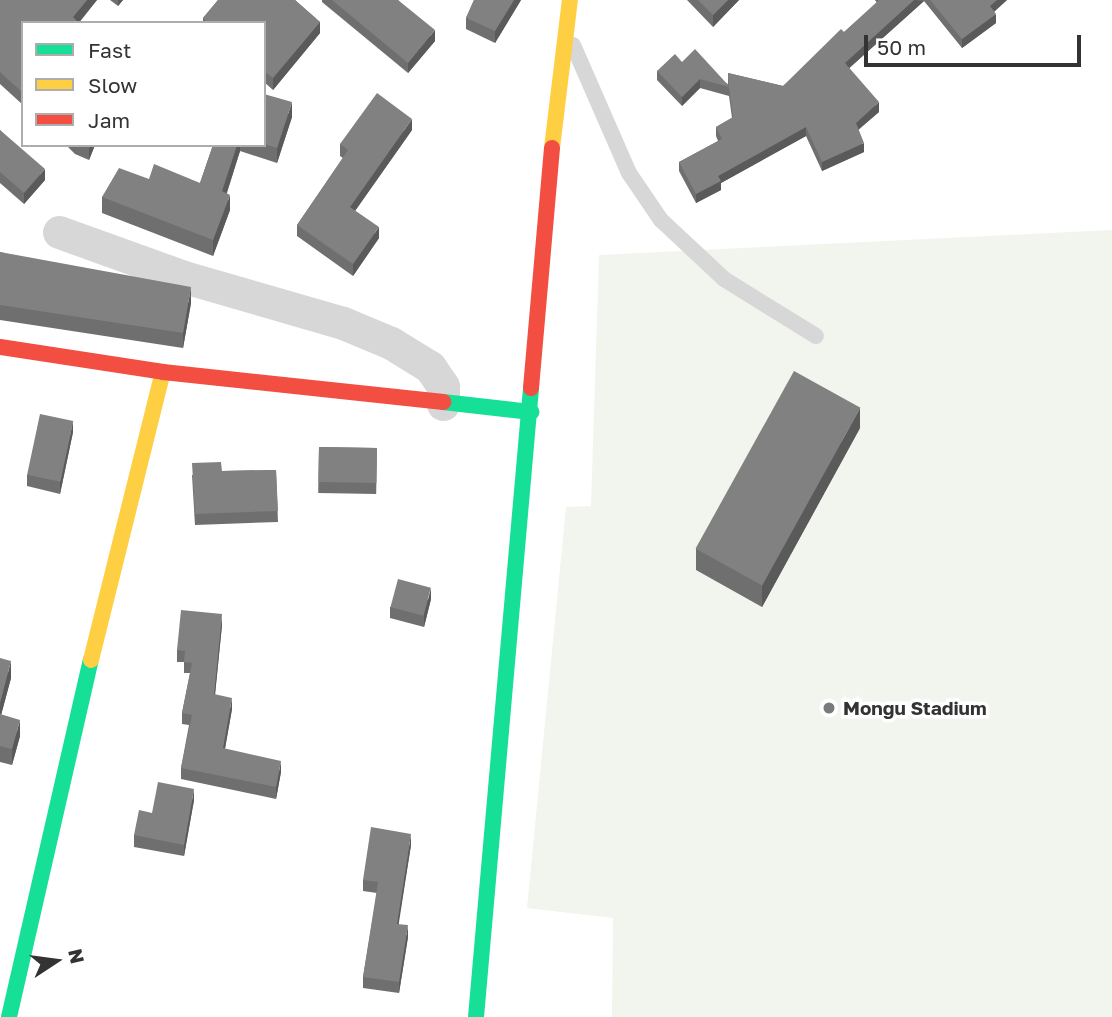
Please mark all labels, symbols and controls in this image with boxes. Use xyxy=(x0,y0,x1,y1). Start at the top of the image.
legend xyxy=(21,21,266,147)
scale bar xyxy=(867,21,1084,65)
text: 50 m xyxy=(877,34,926,60)
text: Fast xyxy=(88,37,131,63)
text: Slow xyxy=(88,72,137,98)
text: Jam xyxy=(88,107,130,133)
place label: Mongu Stadium xyxy=(843,697,987,719)
marker: Mongu Stadium xyxy=(821,700,837,716)
north arrow xyxy=(21,926,91,996)
text: N xyxy=(64,947,90,966)

